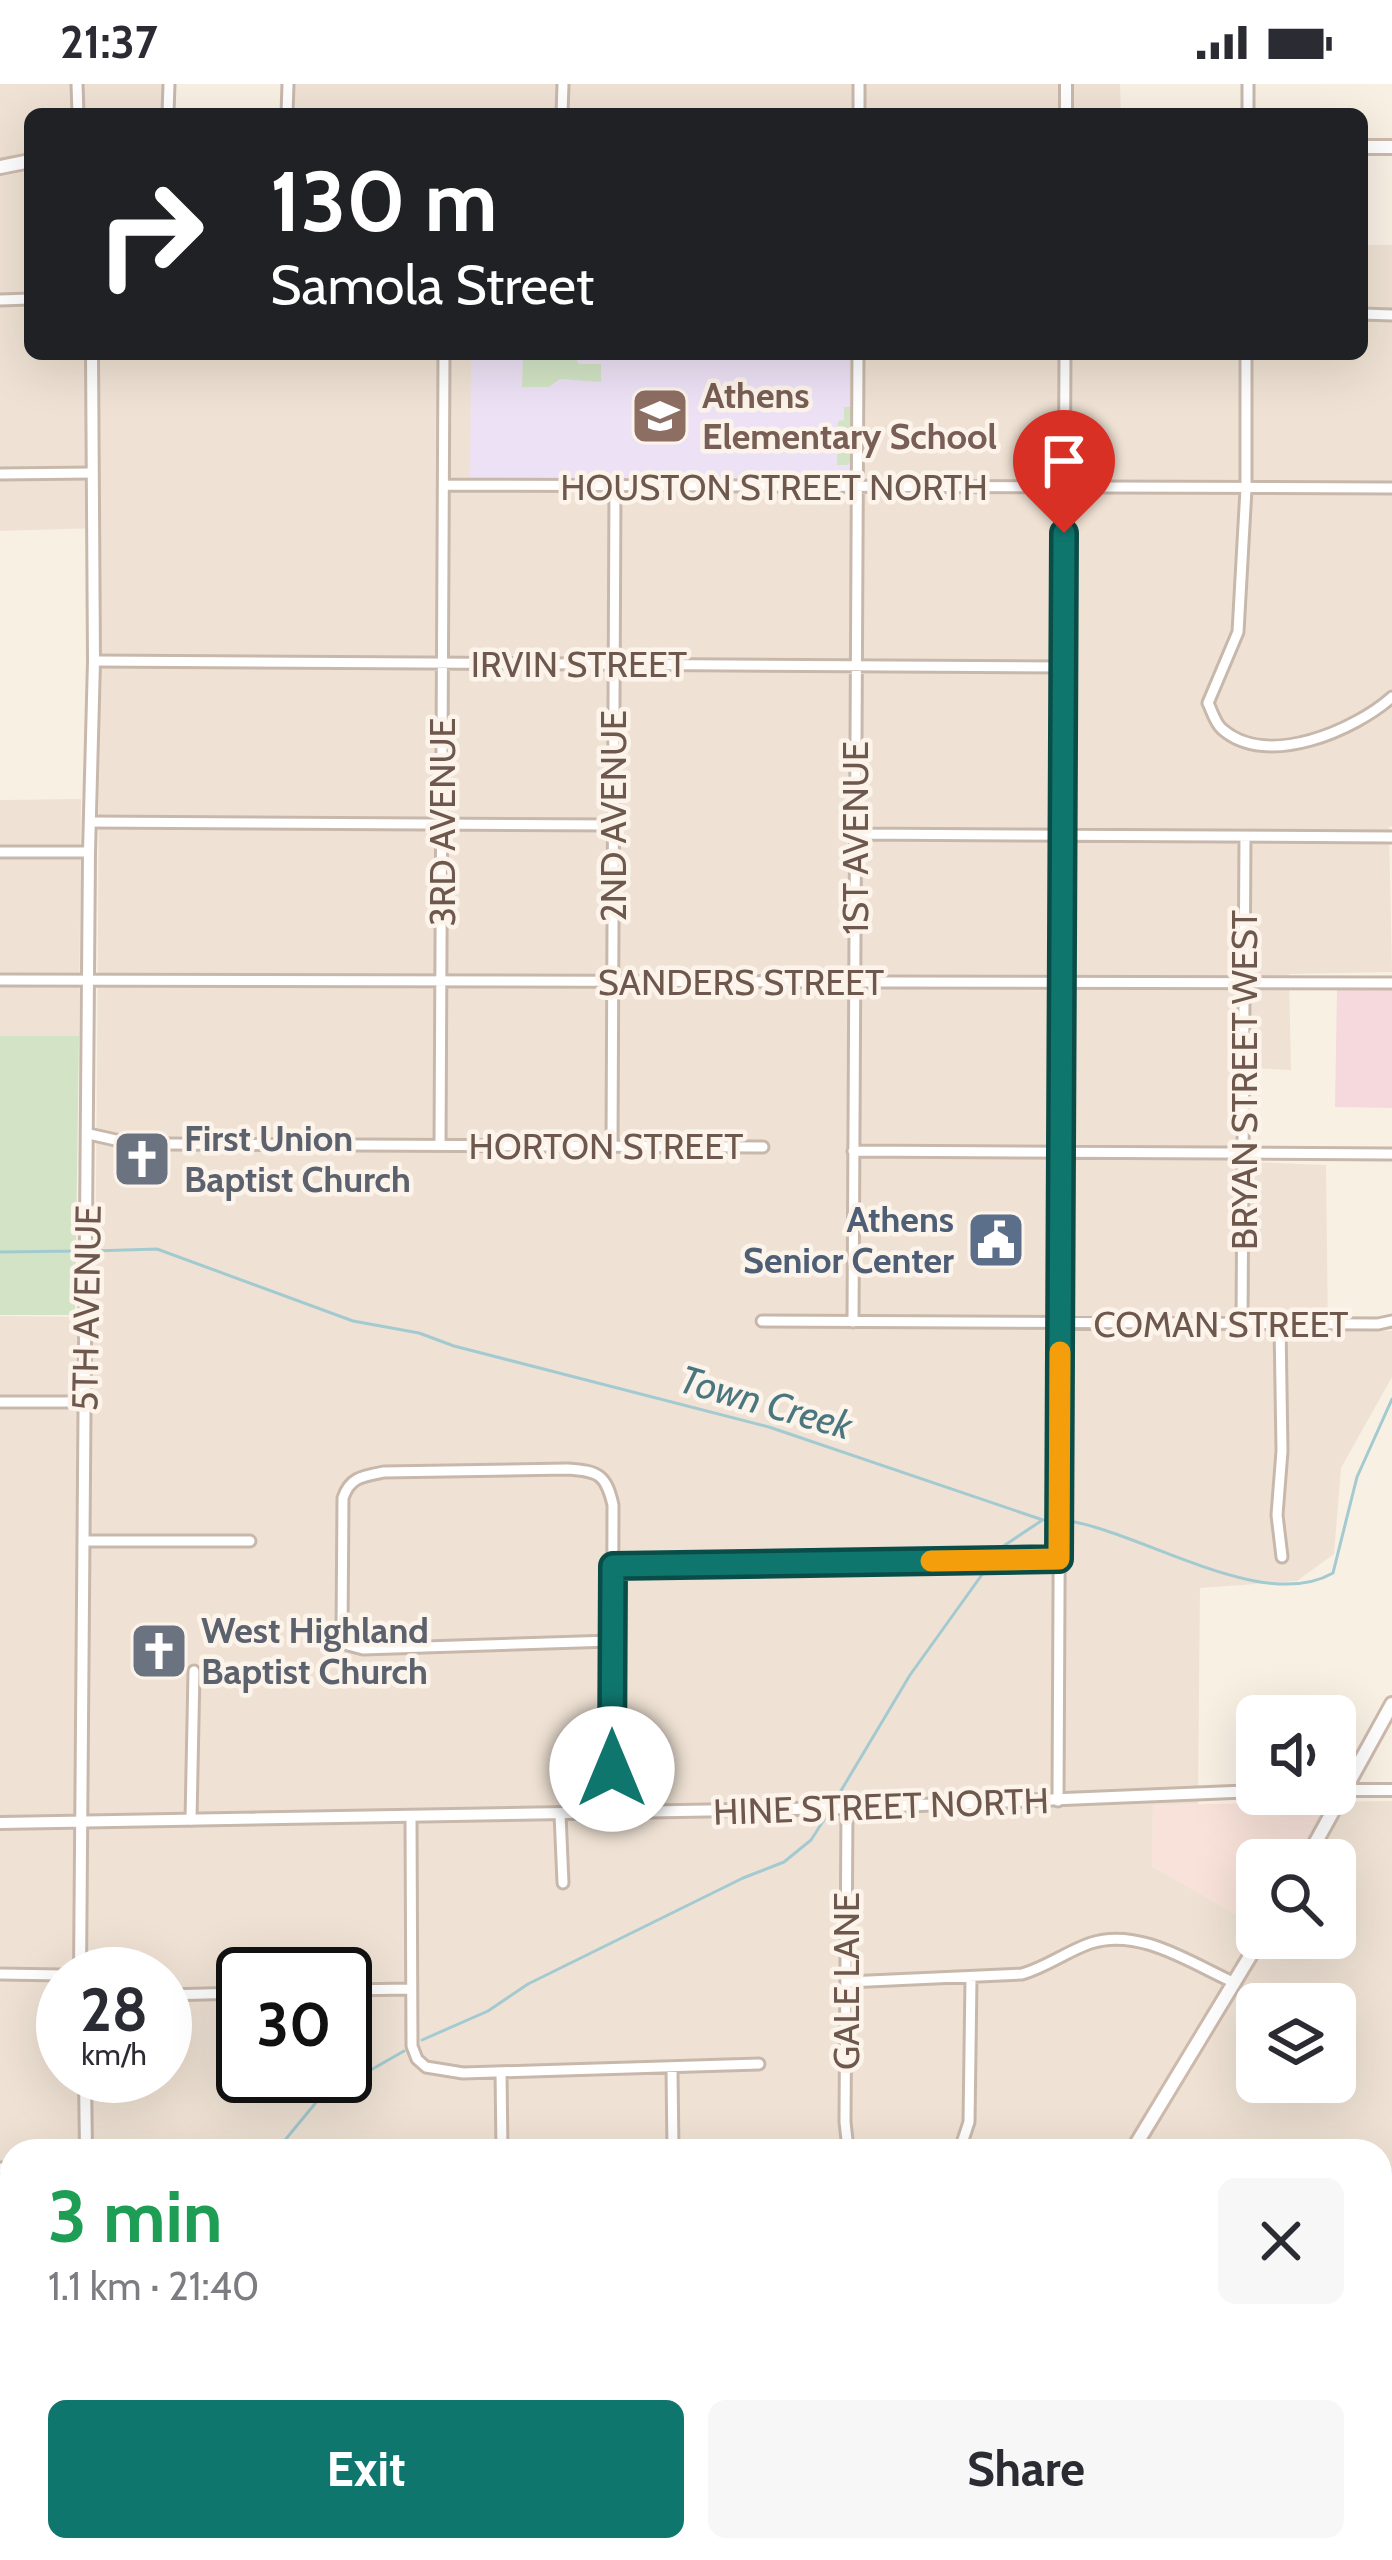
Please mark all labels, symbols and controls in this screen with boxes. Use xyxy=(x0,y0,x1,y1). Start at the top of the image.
text: 21:37 xyxy=(60,15,158,69)
text: 130 m xyxy=(270,150,497,252)
icon: right xyxy=(72,156,228,312)
text: Samola Street xyxy=(270,252,594,318)
place label: Athens Elementary School xyxy=(702,373,997,458)
school or university icon: Athens Elementary School xyxy=(629,385,691,447)
pin xyxy=(1013,410,1115,533)
icon: arrive xyxy=(1031,428,1097,494)
street label: HOUSTON STREET NORTH xyxy=(560,465,988,509)
street label: IRVIN STREET xyxy=(471,642,687,686)
street label: 2ND AVENUE xyxy=(591,710,635,922)
street label: 3RD AVENUE xyxy=(420,717,464,927)
street label: 1ST AVENUE xyxy=(833,741,877,935)
street label: BRYAN STREET WEST xyxy=(1222,910,1266,1250)
street label: SANDERS STREET xyxy=(598,960,884,1004)
place label: First Union Baptist Church xyxy=(184,1116,411,1201)
street label: HORTON STREET xyxy=(469,1124,743,1168)
church icon: First Union Baptist Church xyxy=(111,1128,173,1190)
place label: Athens Senior Center xyxy=(743,1197,954,1282)
street label: 5TH AVENUE xyxy=(62,1205,110,1411)
public building icon: Athens Senior Center xyxy=(965,1209,1027,1271)
street label: COMAN STREET xyxy=(1093,1302,1349,1346)
water label: Town Creek xyxy=(674,1355,859,1450)
place label: West Highland Baptist Church xyxy=(201,1608,429,1693)
church icon: West Highland Baptist Church xyxy=(128,1620,190,1682)
map controls xyxy=(1236,1695,1356,2103)
button: sound xyxy=(1236,1695,1356,1815)
position arrow xyxy=(549,1706,675,1832)
street label: HINE STREET NORTH xyxy=(712,1778,1050,1834)
button: search xyxy=(1236,1839,1356,1959)
street label: GALE LANE xyxy=(824,1892,868,2070)
speed limit sign: 30 xyxy=(216,1947,372,2103)
text: 28 xyxy=(80,1973,148,2046)
button: layers xyxy=(1236,1983,1356,2103)
text: km/h xyxy=(81,2036,147,2073)
text: 3 min xyxy=(48,2173,223,2260)
button: close xyxy=(1218,2178,1344,2304)
text: 1.1 km · 21:40 xyxy=(48,2262,259,2310)
button: Exit xyxy=(48,2400,684,2538)
button: Share xyxy=(708,2400,1344,2538)

